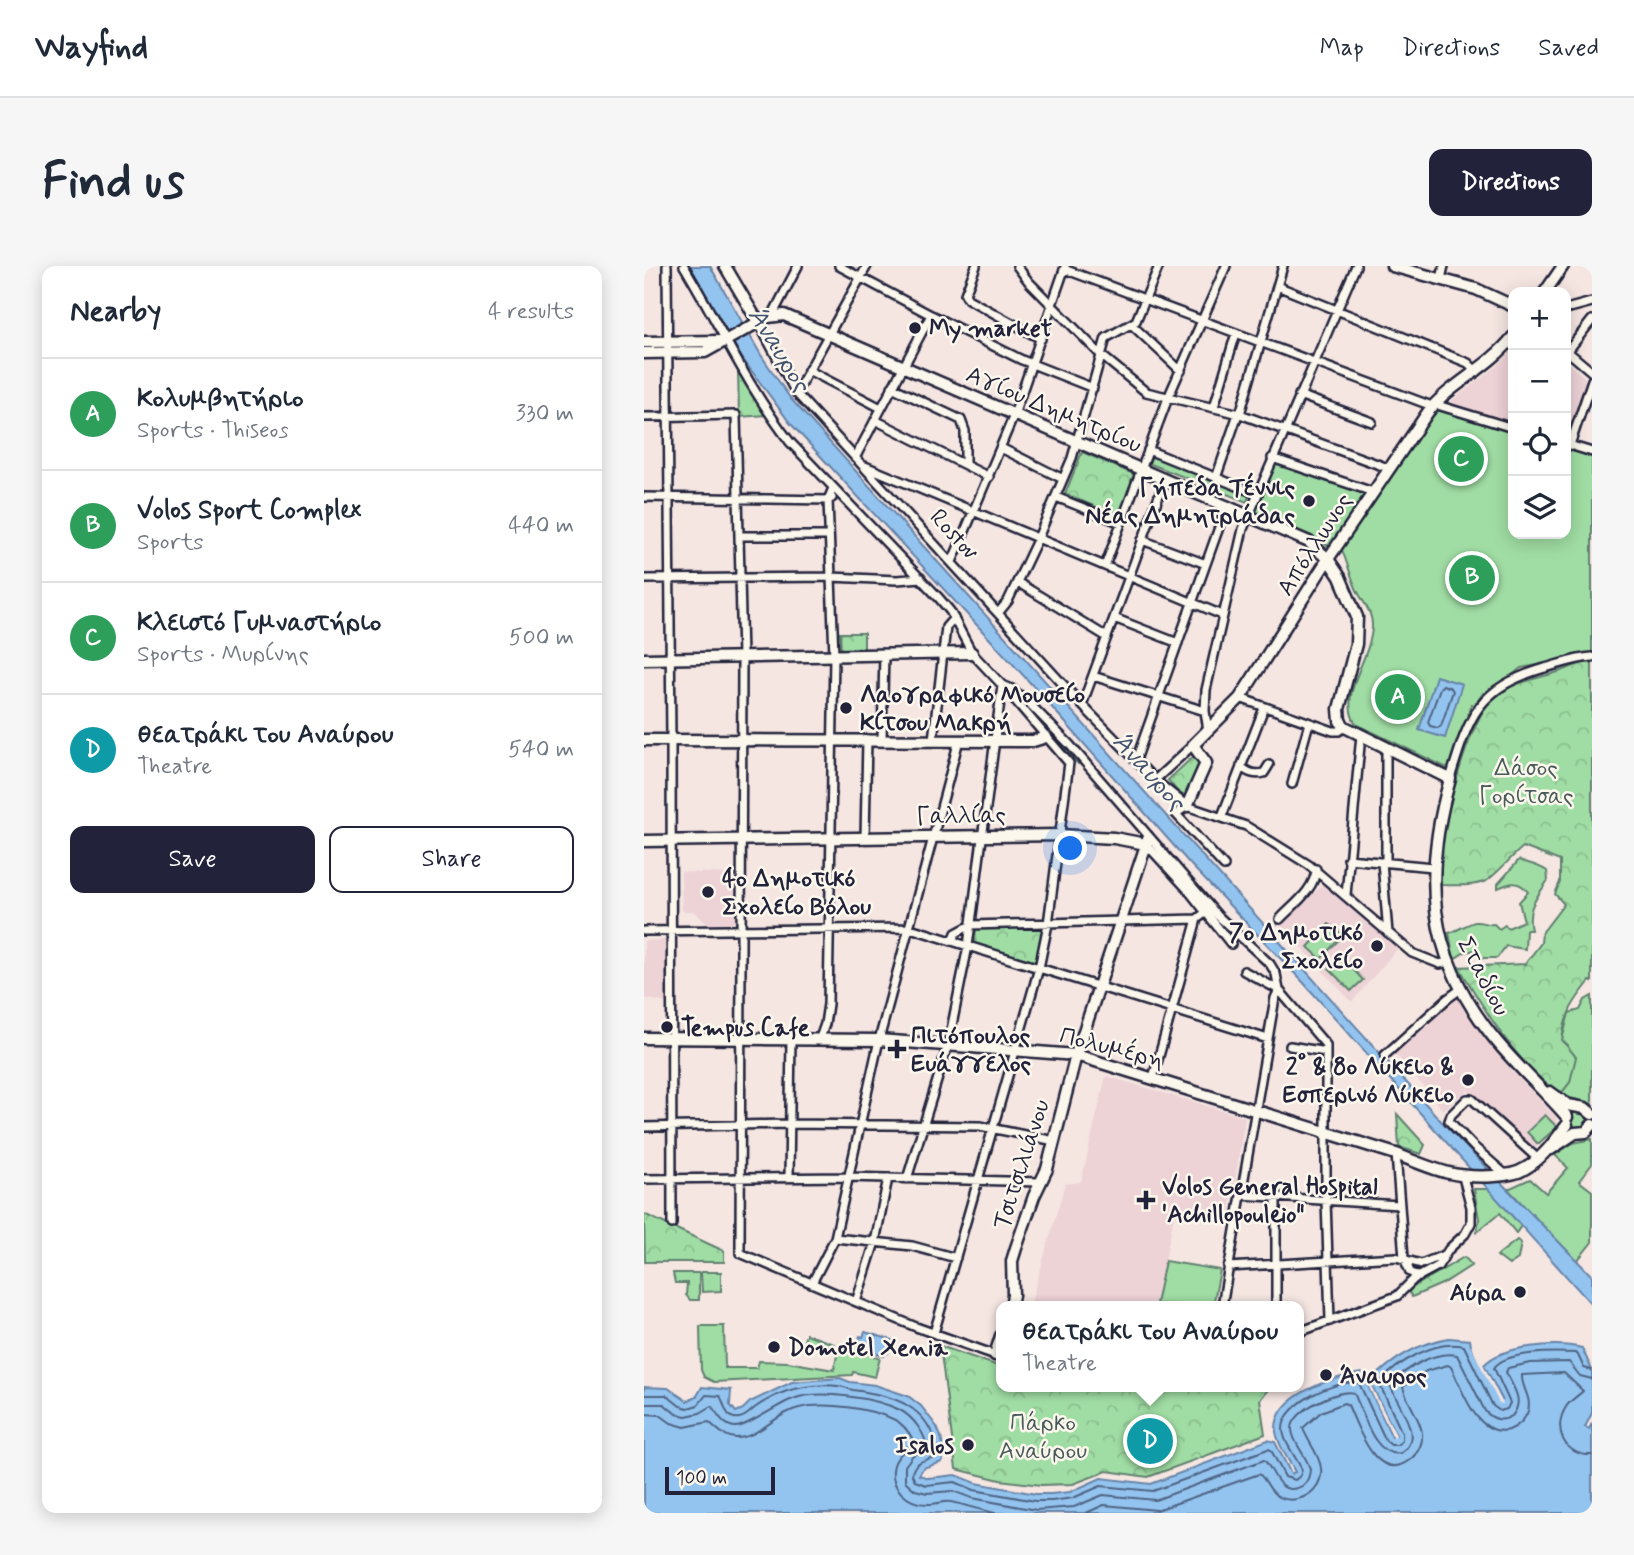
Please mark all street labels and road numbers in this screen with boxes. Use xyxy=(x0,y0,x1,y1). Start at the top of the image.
street label: Αγίου Δημητρίου xyxy=(961,359,1146,461)
street label: Απόλλωνος xyxy=(1271,488,1360,602)
street label: Rostov xyxy=(922,503,986,568)
street label: Γαλλίας xyxy=(916,800,1006,833)
street label: Σταδίου xyxy=(1449,932,1516,1022)
street label: Πολυμέρη xyxy=(1056,1020,1167,1076)
street label: Τσιτσιλιάνου xyxy=(987,1095,1058,1233)

